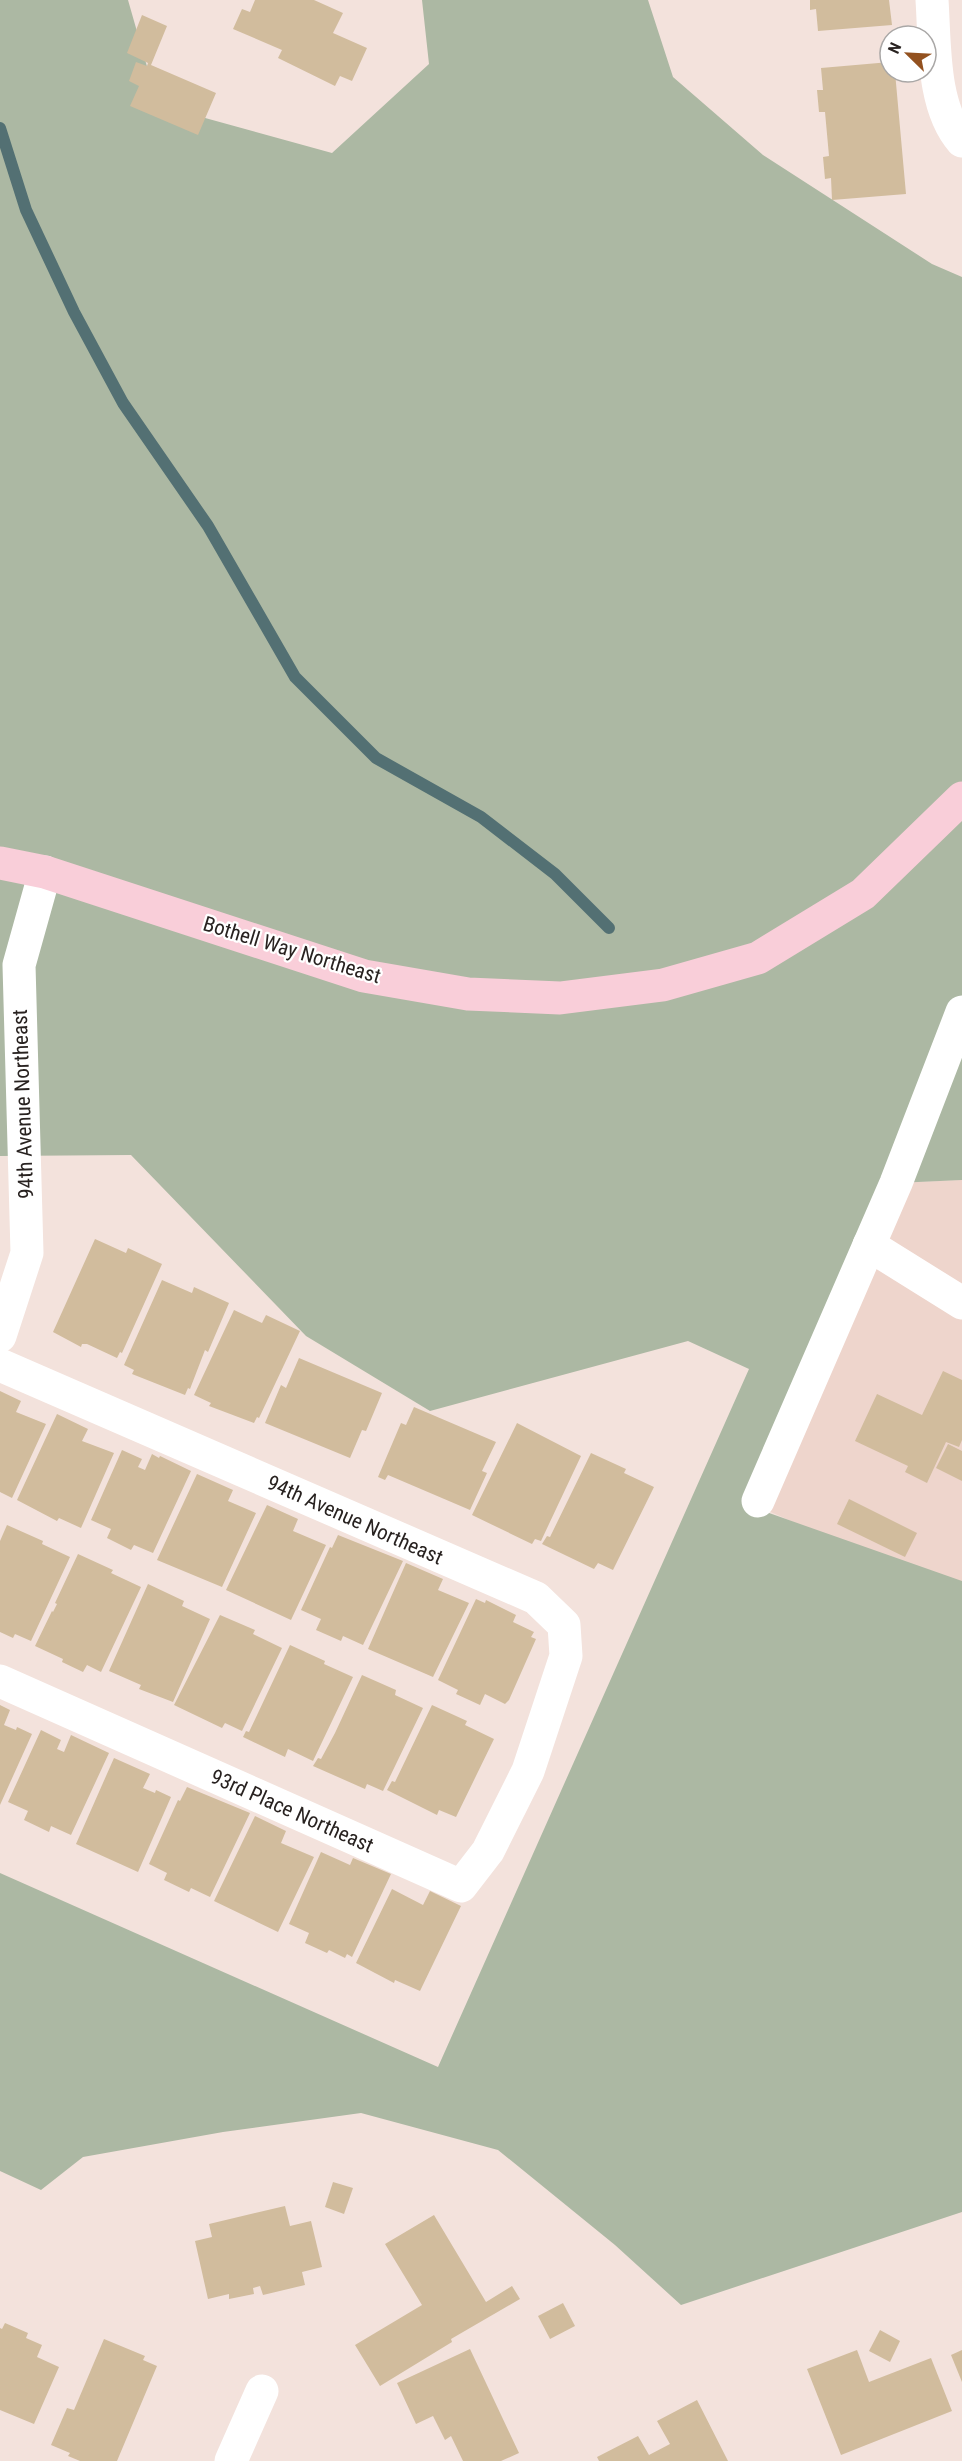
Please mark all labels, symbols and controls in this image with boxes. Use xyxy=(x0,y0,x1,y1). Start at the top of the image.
north arrow xyxy=(878,24,938,84)
text: N xyxy=(884,40,905,56)
street label: Bothell Way Northeast xyxy=(200,912,384,988)
street label: 94th Avenue Northeast xyxy=(8,1009,38,1199)
street label: 94th Avenue Northeast xyxy=(263,1470,447,1570)
street label: 93rd Place Northeast xyxy=(207,1764,377,1858)

